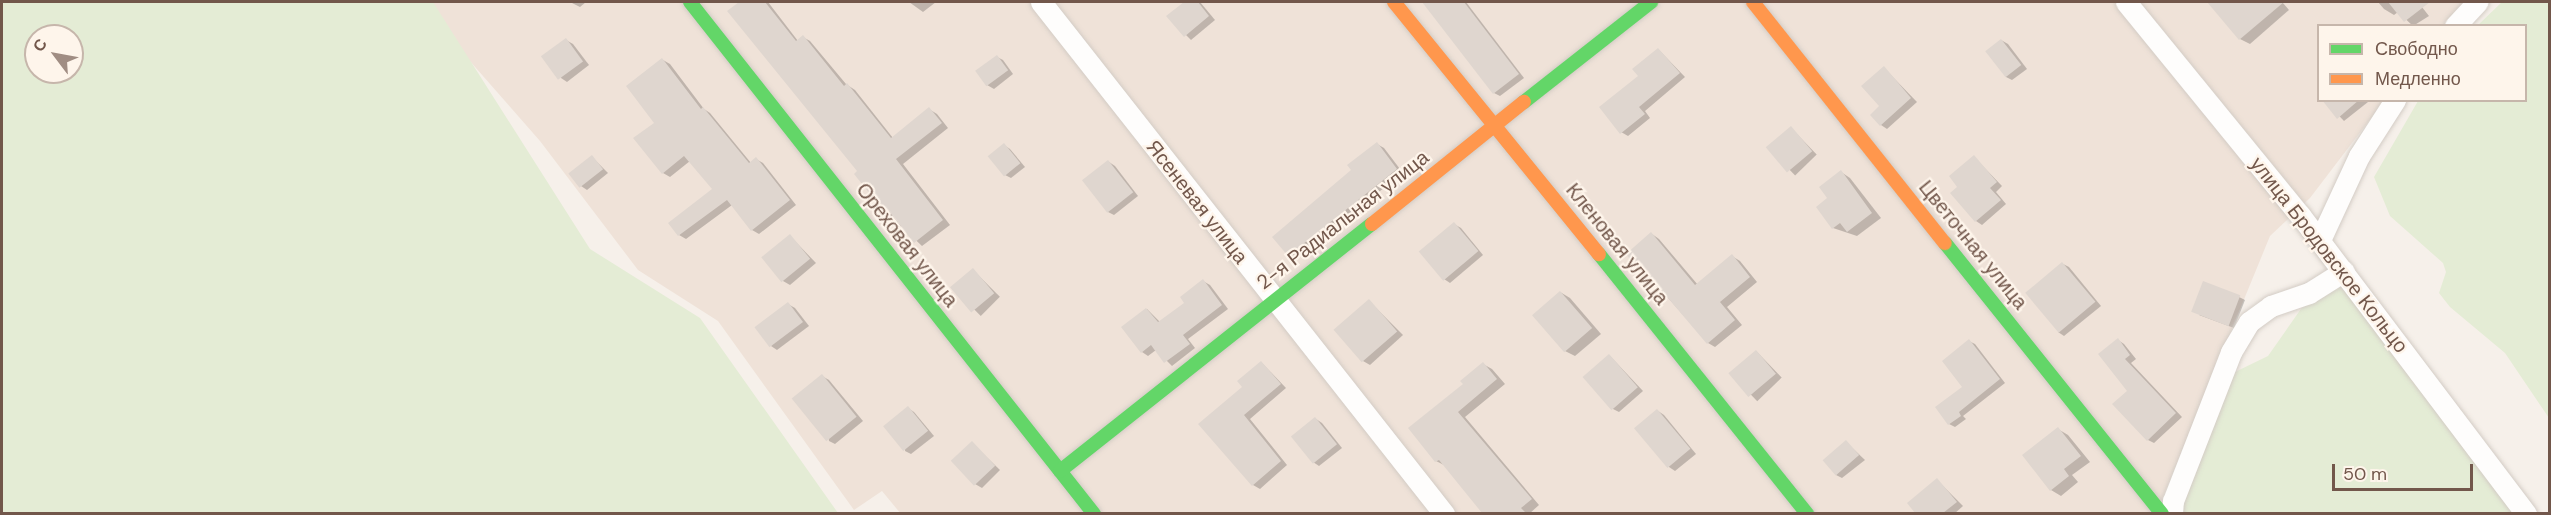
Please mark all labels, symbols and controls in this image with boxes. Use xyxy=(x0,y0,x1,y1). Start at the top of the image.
north arrow xyxy=(24,24,84,84)
legend xyxy=(2317,24,2527,102)
text: С xyxy=(28,35,52,56)
text: Свободно xyxy=(2375,37,2458,61)
text: Медленно xyxy=(2375,67,2461,91)
street label: Ясеневая улица xyxy=(1141,135,1253,269)
street label: 2-я Радиальная улица xyxy=(1252,145,1434,295)
street label: улица Бродовское Кольцо xyxy=(2245,152,2413,358)
street label: Цветочная улица xyxy=(1914,176,2032,314)
street label: Ореховая улица xyxy=(851,178,963,312)
street label: Кленовая улица xyxy=(1561,178,1673,310)
scale bar xyxy=(2335,452,2476,490)
text: 50 m xyxy=(2343,462,2387,486)

